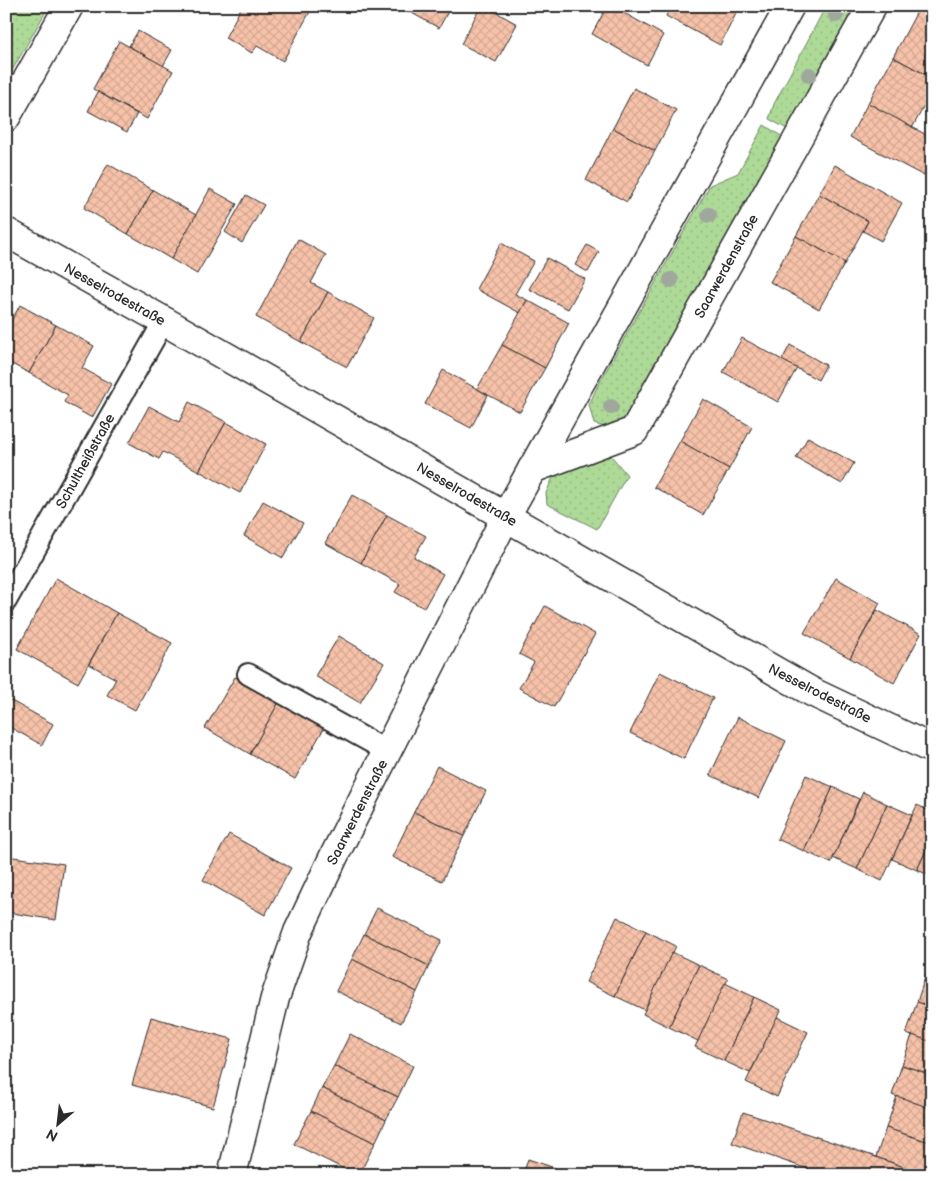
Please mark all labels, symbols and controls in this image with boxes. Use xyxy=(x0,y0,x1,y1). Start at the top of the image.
street label: Saarwerdenstraße xyxy=(691,211,762,321)
street label: Nesselrodestraße xyxy=(61,260,168,329)
street label: Schultheißstraße xyxy=(52,411,119,512)
street label: Nesselrodestraße xyxy=(413,459,520,530)
street label: Nesselrodestraße xyxy=(765,660,874,727)
street label: Saarwerdenstraße xyxy=(324,757,391,868)
north arrow xyxy=(32,1098,82,1148)
text: N xyxy=(43,1125,61,1145)

